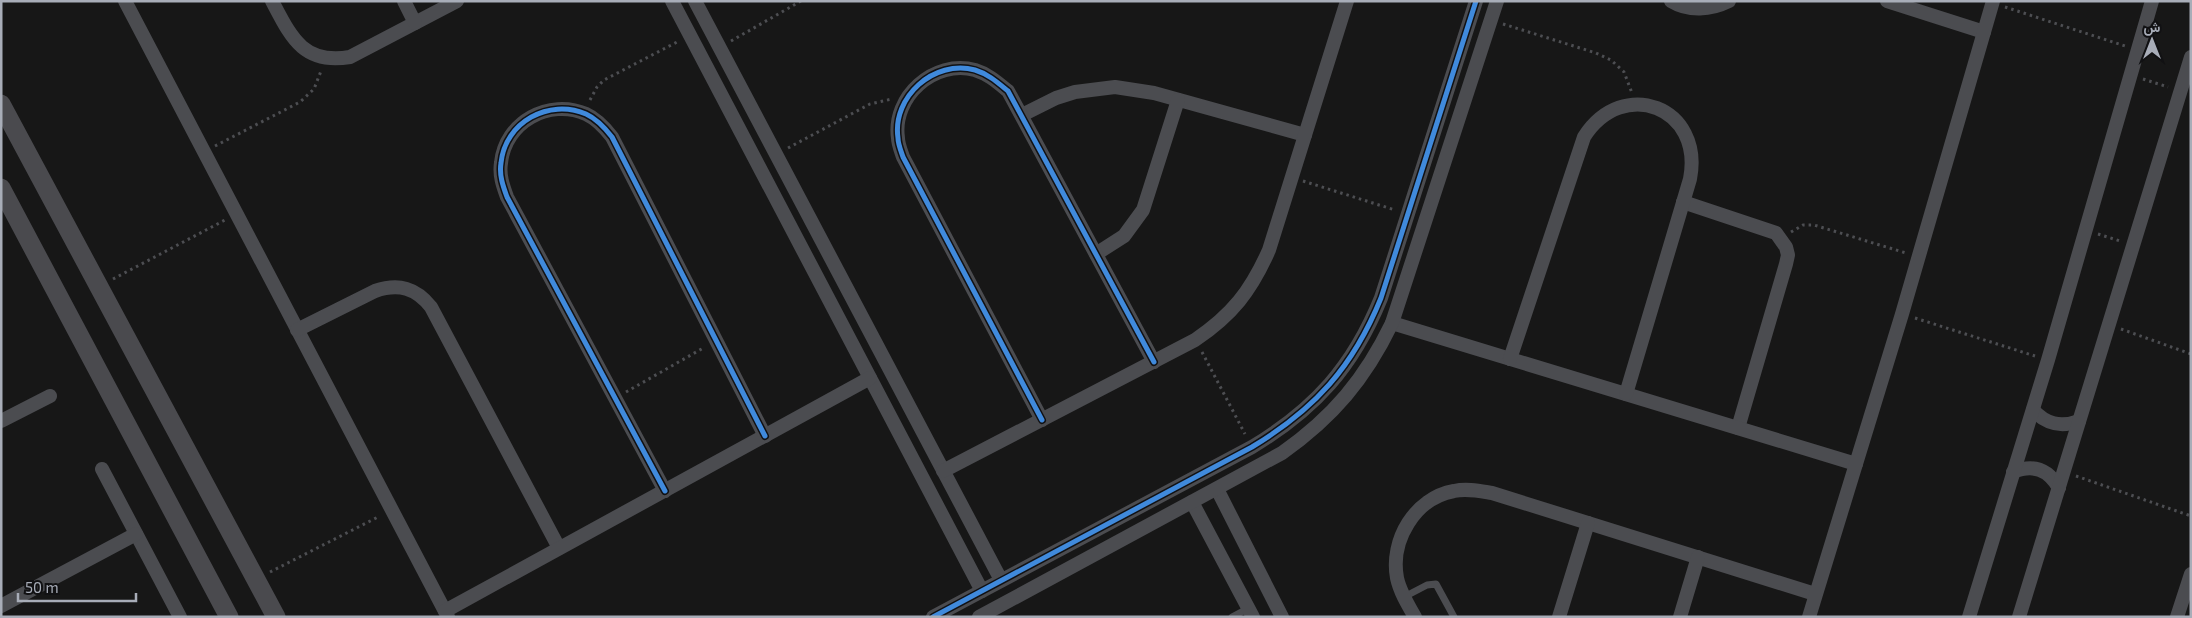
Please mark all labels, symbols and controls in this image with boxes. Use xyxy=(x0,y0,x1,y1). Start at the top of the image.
north arrow xyxy=(2127,15,2177,65)
text: ش xyxy=(2144,18,2161,36)
scale bar xyxy=(18,570,135,602)
text: 50 m xyxy=(25,578,59,596)

